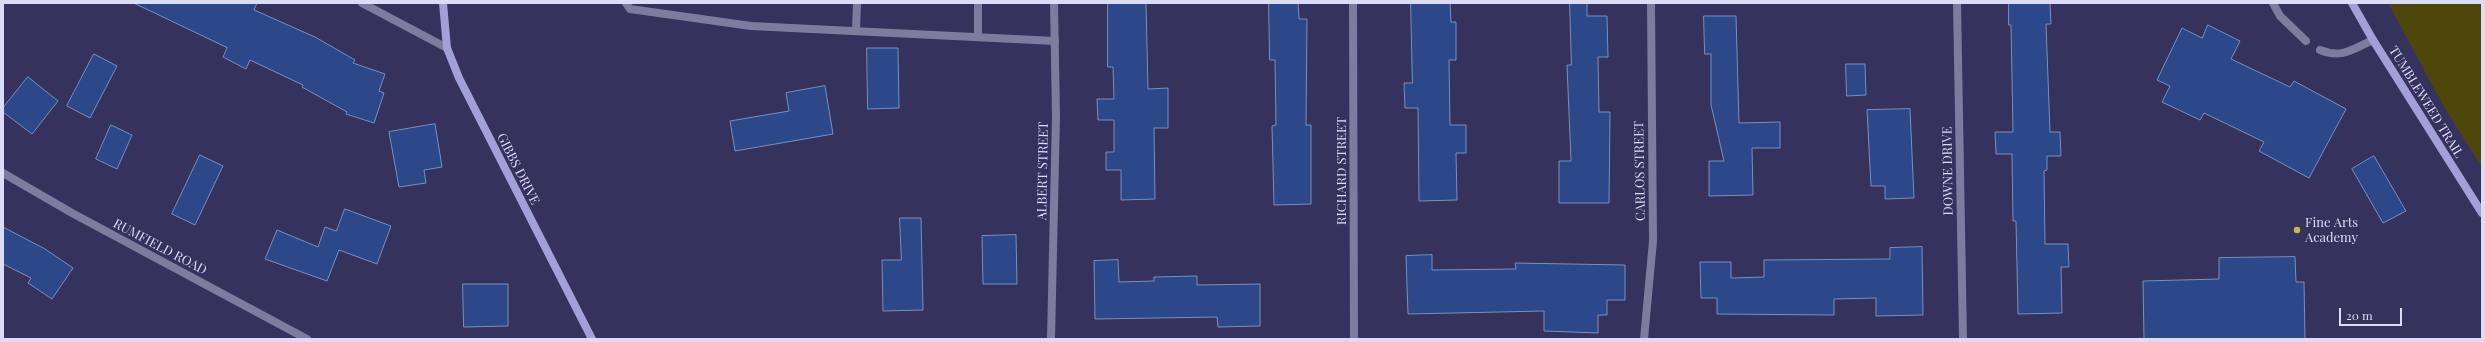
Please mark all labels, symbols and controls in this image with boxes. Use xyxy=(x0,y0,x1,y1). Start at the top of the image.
street label: TUMBLEWEED TRAIL xyxy=(2385,43,2467,161)
street label: RICHARD STREET xyxy=(1334,117,1350,225)
street label: CARLOS STREET xyxy=(1631,121,1649,221)
street label: ALBERT STREET xyxy=(1034,122,1052,220)
street label: DOWNE DRIVE xyxy=(1939,126,1957,216)
street label: GIBBS DRIVE xyxy=(493,131,543,207)
place label: Fine Arts Academy xyxy=(2305,215,2358,246)
street label: RUMFIELD ROAD xyxy=(111,216,209,278)
marker: Fine Arts Academy xyxy=(2292,225,2302,235)
scale bar xyxy=(2341,300,2404,326)
text: 20 m xyxy=(2346,307,2373,323)

